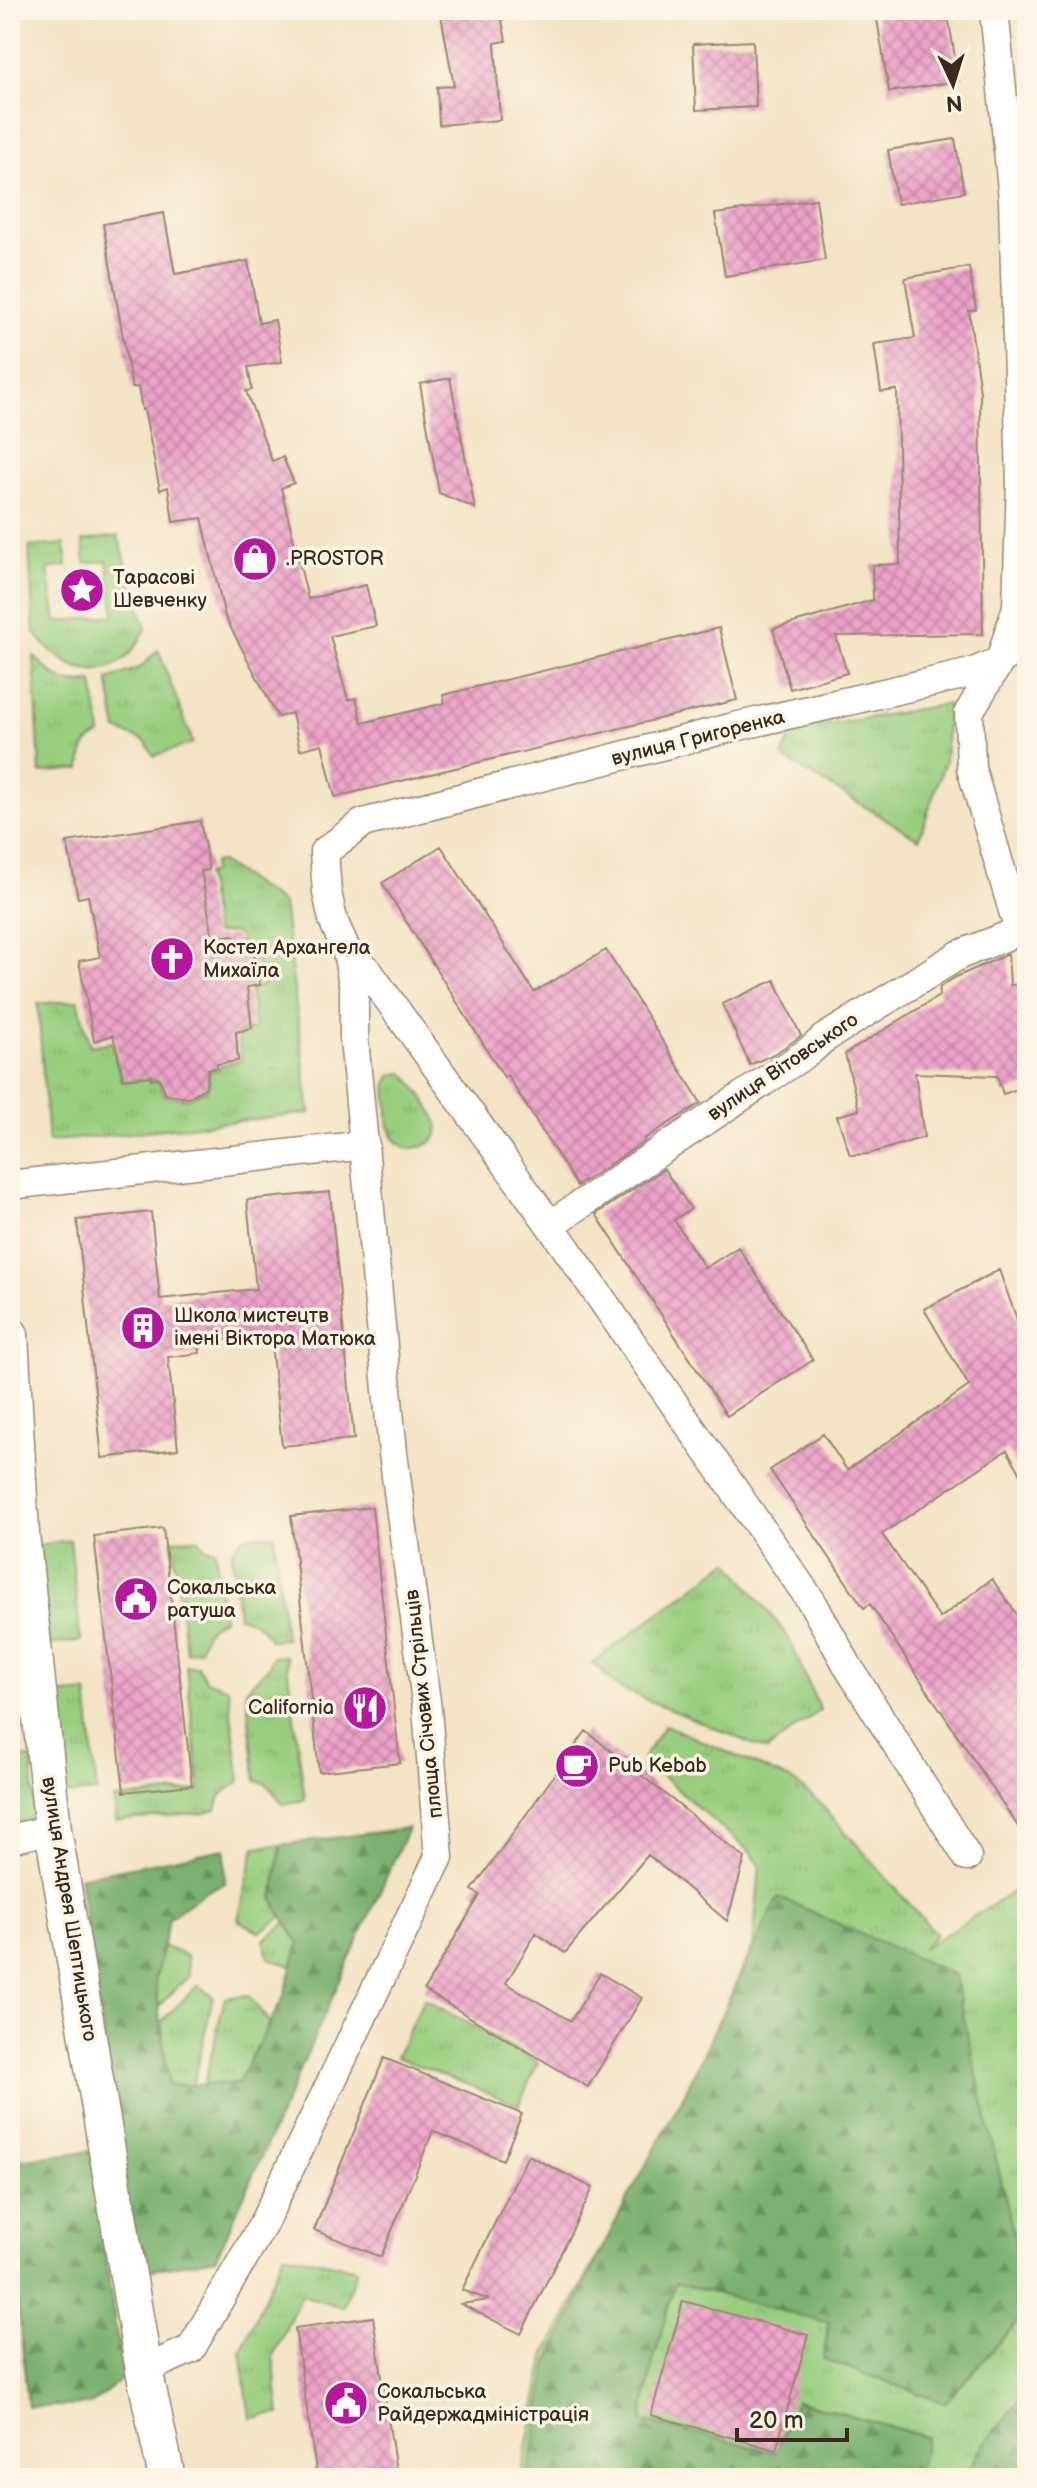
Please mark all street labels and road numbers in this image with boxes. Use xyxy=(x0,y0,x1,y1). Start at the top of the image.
street label: вулиця Григоренка xyxy=(609,705,787,771)
street label: вулиця Вітовського xyxy=(703,1008,863,1126)
street label: площа Січових Стрільців xyxy=(400,1588,448,1820)
street label: вулиця Андрея Шептицького xyxy=(36,1775,102,2043)

